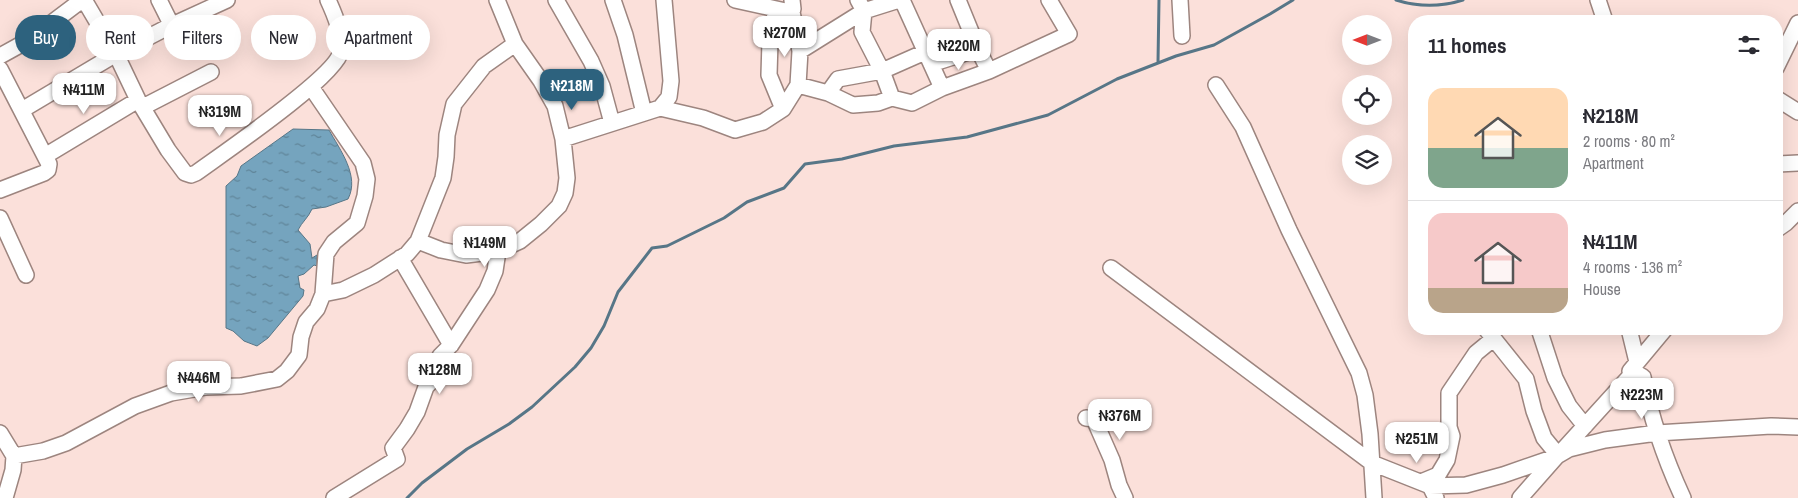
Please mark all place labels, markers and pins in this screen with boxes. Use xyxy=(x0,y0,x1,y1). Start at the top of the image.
pin: ₦270M xyxy=(750,15,820,58)
pin: ₦220M xyxy=(924,28,994,71)
pin: ₦218M xyxy=(537,68,607,111)
pin: ₦411M xyxy=(49,72,119,115)
pin: ₦319M xyxy=(185,94,255,137)
pin: ₦149M xyxy=(450,226,520,268)
pin: ₦128M xyxy=(405,352,475,395)
pin: ₦446M xyxy=(164,360,234,403)
pin: ₦223M xyxy=(1607,378,1677,420)
pin: ₦376M xyxy=(1085,398,1155,441)
pin: ₦251M xyxy=(1382,422,1452,464)

